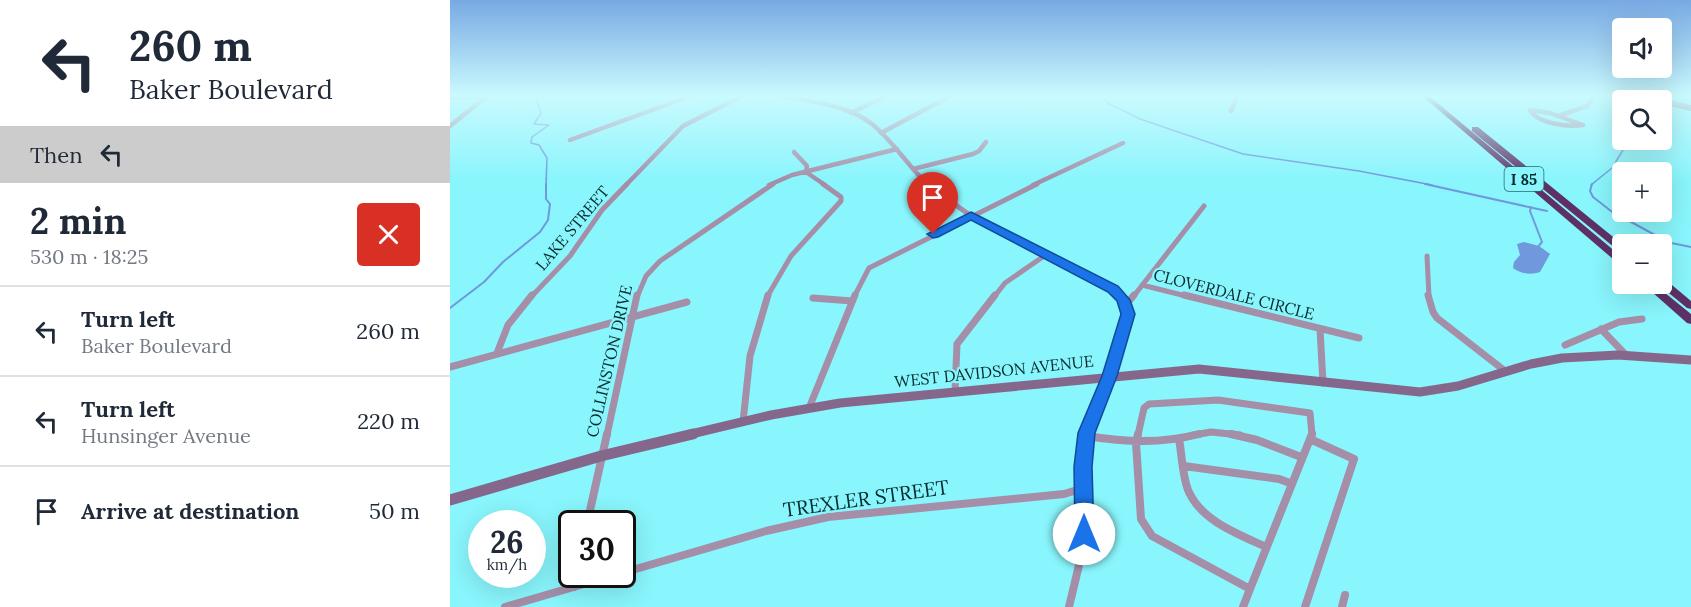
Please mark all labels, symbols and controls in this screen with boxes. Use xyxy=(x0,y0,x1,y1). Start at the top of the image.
map controls xyxy=(1612,18,1672,294)
button: sound xyxy=(1612,18,1672,78)
text: 260 m xyxy=(129,19,252,73)
icon: left xyxy=(30,24,108,102)
text: Baker Boulevard xyxy=(129,72,333,106)
button: search xyxy=(1612,90,1672,150)
icon: left xyxy=(95,138,128,171)
text: Then xyxy=(30,141,83,169)
button: + xyxy=(1612,162,1672,222)
road number: I 85 xyxy=(1504,167,1544,191)
pin xyxy=(907,172,958,234)
icon: arrive xyxy=(916,181,949,214)
street label: LAKE STREET xyxy=(531,182,613,274)
text: 2 min xyxy=(30,198,127,244)
button: close xyxy=(357,203,420,266)
button: − xyxy=(1612,234,1672,294)
text: 530 m · 18:25 xyxy=(30,244,148,269)
street label: CLOVERDALE CIRCLE xyxy=(1151,264,1317,324)
street label: COLLINSTON DRIVE xyxy=(582,283,636,439)
text: Turn left xyxy=(81,305,175,333)
icon: left xyxy=(30,315,63,348)
text: 260 m xyxy=(356,317,420,345)
text: Baker Boulevard xyxy=(81,333,232,358)
street label: WEST DAVIDSON AVENUE xyxy=(893,351,1095,391)
text: Turn left xyxy=(81,395,175,423)
icon: left xyxy=(30,405,63,438)
text: 220 m xyxy=(357,407,420,435)
text: Hunsinger Avenue xyxy=(81,423,251,448)
street label: TREXLER STREET xyxy=(782,474,951,522)
icon: arrive xyxy=(30,495,63,528)
text: Arrive at destination xyxy=(81,497,299,525)
text: 50 m xyxy=(369,497,420,525)
position arrow xyxy=(1052,502,1116,566)
speed limit sign: 30 xyxy=(558,510,636,588)
text: 26 xyxy=(490,523,524,561)
text: km/h xyxy=(487,555,527,574)

